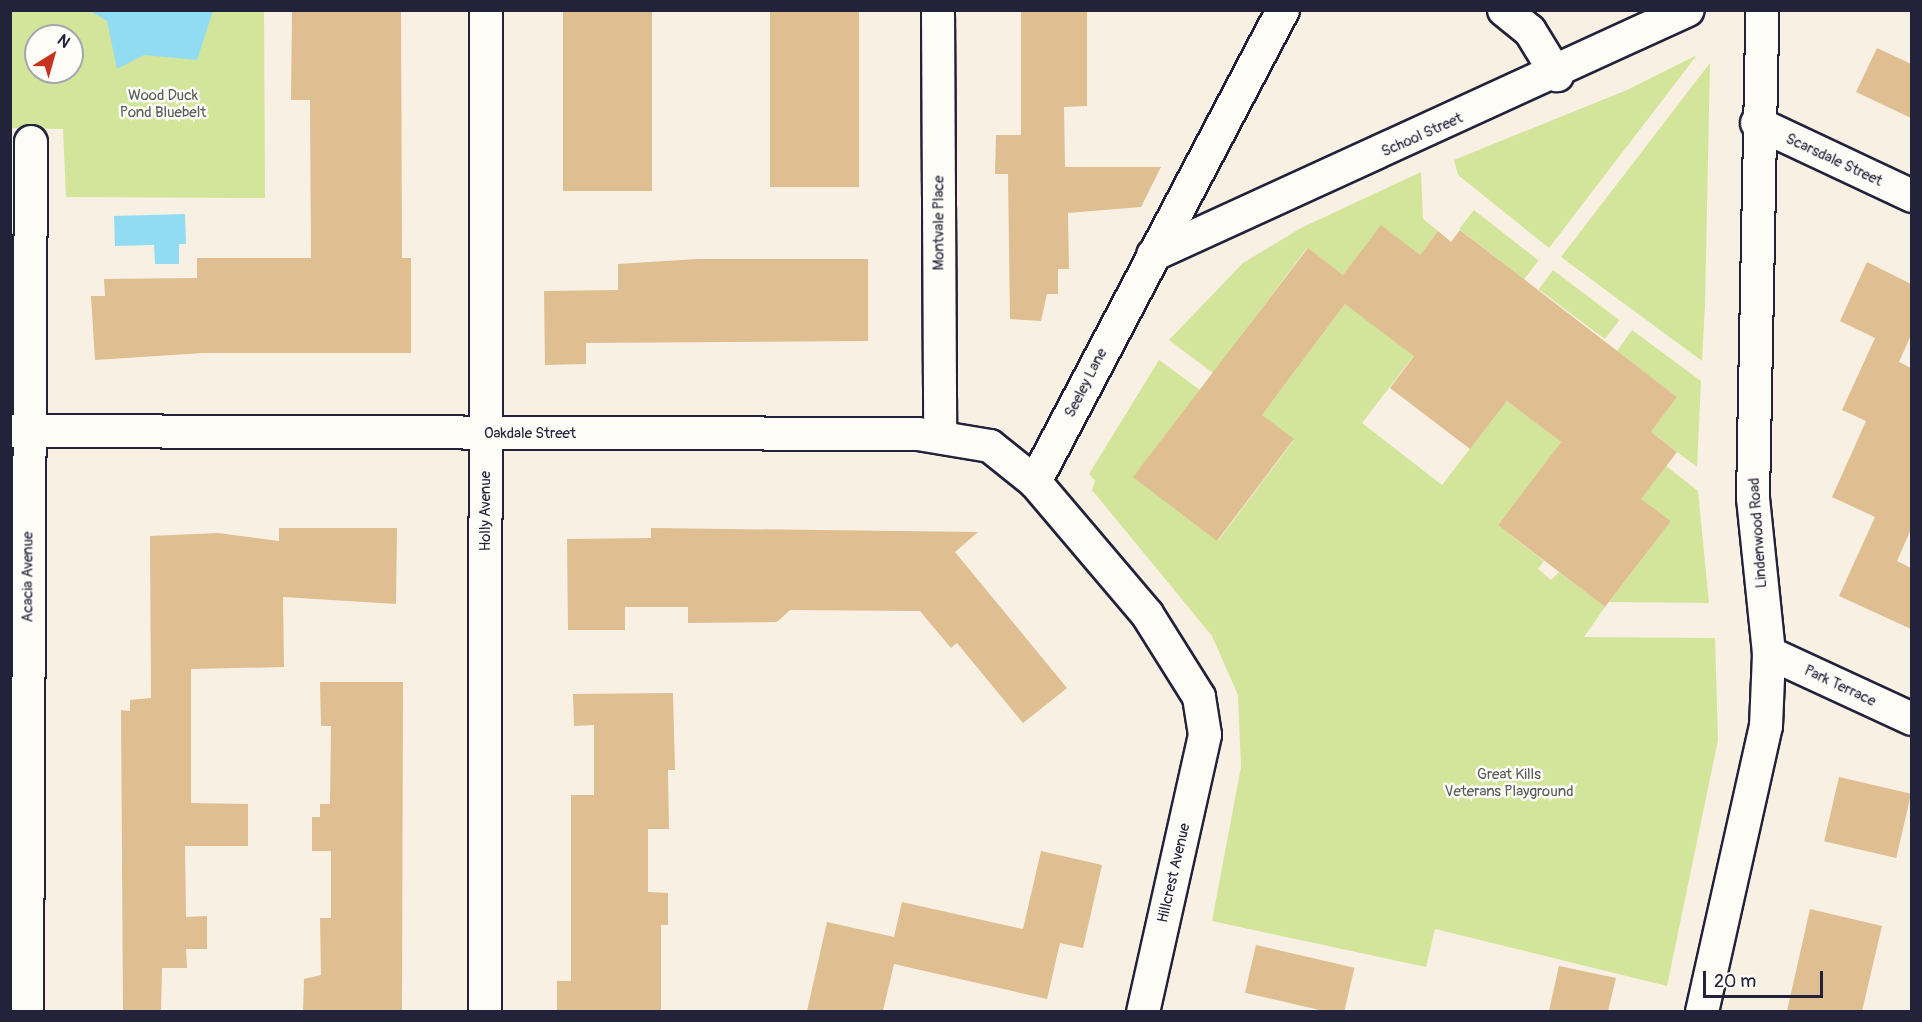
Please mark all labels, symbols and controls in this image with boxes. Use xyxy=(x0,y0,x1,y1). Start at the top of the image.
north arrow xyxy=(24,24,84,84)
text: N xyxy=(53,30,74,52)
park label: Wood Duck Pond Bluebelt xyxy=(120,86,206,121)
street label: School Street xyxy=(1379,109,1465,161)
street label: Scarsdale Street xyxy=(1783,130,1885,190)
street label: Montvale Place xyxy=(930,176,948,270)
street label: Seeley Lane xyxy=(1061,345,1111,421)
street label: Oakdale Street xyxy=(484,425,576,443)
street label: Holly Avenue xyxy=(477,471,495,551)
street label: Lindenwood Road xyxy=(1745,477,1771,589)
street label: Acacia Avenue xyxy=(19,532,37,622)
street label: Park Terrace xyxy=(1801,662,1879,710)
park label: Great Kills Veterans Playground xyxy=(1444,765,1574,800)
street label: Hillcrest Avenue xyxy=(1154,822,1194,924)
scale bar xyxy=(1706,959,1826,997)
text: 20 m xyxy=(1714,970,1756,993)

